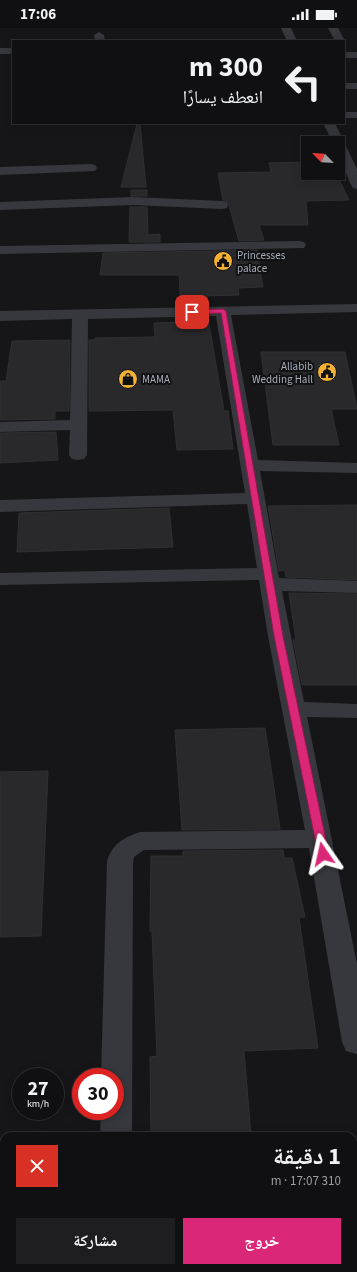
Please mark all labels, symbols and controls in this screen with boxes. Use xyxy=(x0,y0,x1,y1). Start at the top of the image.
text: 17:06 xyxy=(20,4,56,25)
text: 300 m xyxy=(189,47,263,87)
icon: left xyxy=(277,56,329,108)
text: انعطف يسارًا xyxy=(183,85,263,110)
north arrow xyxy=(301,136,345,180)
map controls xyxy=(301,136,345,180)
place label: Princesses palace xyxy=(237,248,286,276)
public building icon: Princesses palace xyxy=(212,250,234,272)
pin xyxy=(175,295,209,329)
icon: arrive xyxy=(181,301,203,323)
place label: Allabib Wedding Hall xyxy=(252,359,313,387)
public building icon: Allabib Wedding Hall xyxy=(316,361,338,383)
shop icon: MAMA xyxy=(117,368,139,390)
place label: MAMA xyxy=(142,372,170,387)
position arrow xyxy=(302,833,344,875)
speed limit sign: 30 xyxy=(72,1068,124,1120)
text: 27 xyxy=(27,1075,49,1103)
text: km/h xyxy=(27,1097,49,1111)
text: 1 دقيقة xyxy=(273,1139,341,1174)
button: close xyxy=(16,1145,58,1187)
text: 310 m · 17:07 xyxy=(271,1172,341,1190)
button: مشاركة xyxy=(16,1218,175,1264)
button: خروج xyxy=(183,1218,341,1264)

